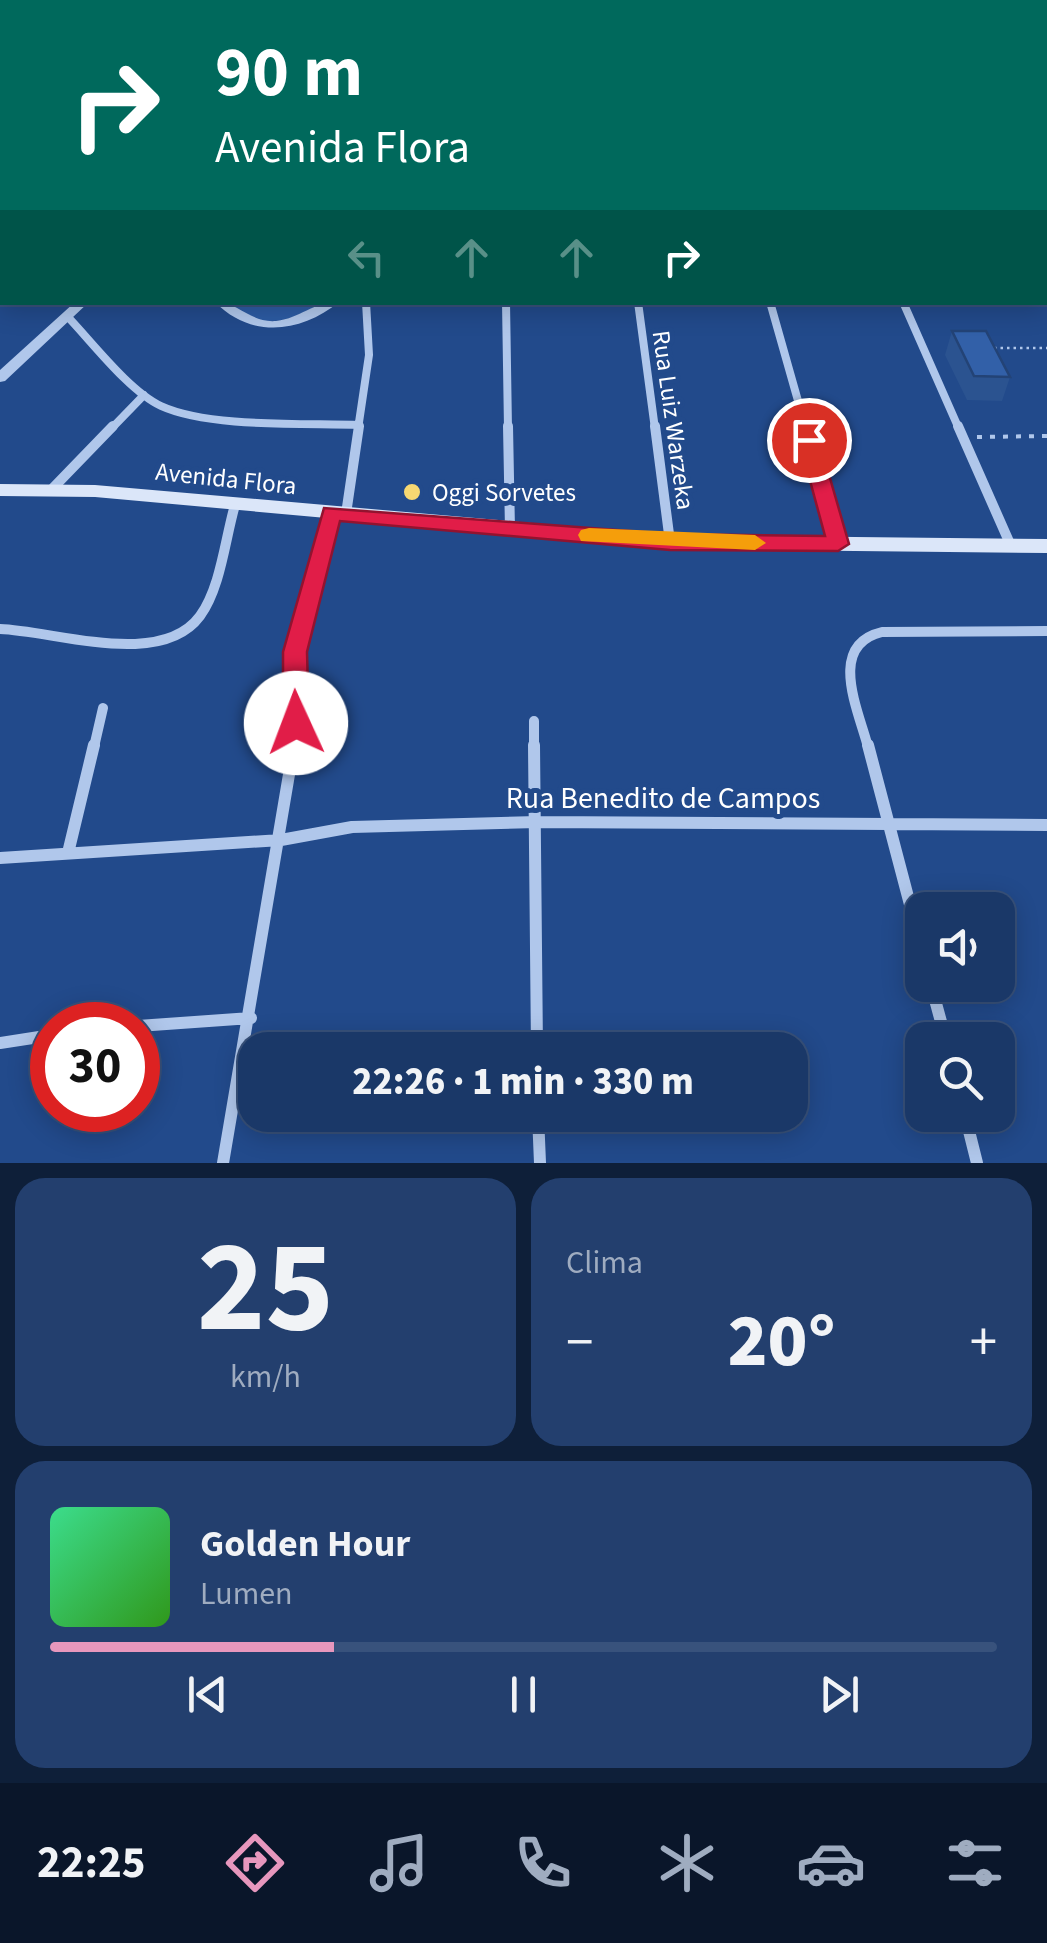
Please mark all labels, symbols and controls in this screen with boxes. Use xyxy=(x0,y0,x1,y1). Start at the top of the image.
text: 90 m xyxy=(215,23,363,123)
icon: right xyxy=(50,40,180,170)
text: Avenida Flora xyxy=(215,116,470,180)
icon: left xyxy=(339,230,394,285)
icon: ahead xyxy=(444,230,499,285)
icon: ahead xyxy=(549,230,604,285)
icon: right xyxy=(654,230,709,285)
street label: Rua Luiz Warzeka xyxy=(643,328,703,512)
pin xyxy=(767,398,852,483)
icon: arrive xyxy=(782,413,837,468)
street label: Avenida Flora xyxy=(154,454,298,504)
place label: Oggi Sorvetes xyxy=(432,475,576,511)
marker: Oggi Sorvetes xyxy=(401,481,423,503)
position arrow xyxy=(244,671,348,775)
street label: Rua Benedito de Campos xyxy=(506,777,820,820)
map controls xyxy=(905,892,1015,1132)
button: sound xyxy=(905,892,1015,1002)
speed limit sign: 30 xyxy=(30,1002,160,1132)
button: search xyxy=(905,1022,1015,1132)
text: 22:26 · 1 min · 330 m xyxy=(352,1055,694,1109)
text: 25 xyxy=(197,1196,334,1381)
text: Clima xyxy=(566,1240,643,1286)
text: 20° xyxy=(728,1288,835,1395)
text: − xyxy=(566,1304,593,1382)
text: + xyxy=(970,1304,997,1382)
text: km/h xyxy=(230,1354,301,1400)
text: Golden Hour xyxy=(200,1517,410,1571)
text: Lumen xyxy=(200,1571,293,1617)
icon: previous xyxy=(180,1667,235,1722)
icon: pause xyxy=(496,1667,551,1722)
icon: next xyxy=(812,1667,867,1722)
icon: directions xyxy=(220,1828,290,1898)
icon: music xyxy=(364,1828,434,1898)
icon: phone xyxy=(508,1828,578,1898)
icon: climate xyxy=(652,1828,722,1898)
icon: car xyxy=(796,1828,866,1898)
icon: filters xyxy=(940,1828,1010,1898)
text: 22:25 xyxy=(37,1831,146,1895)

